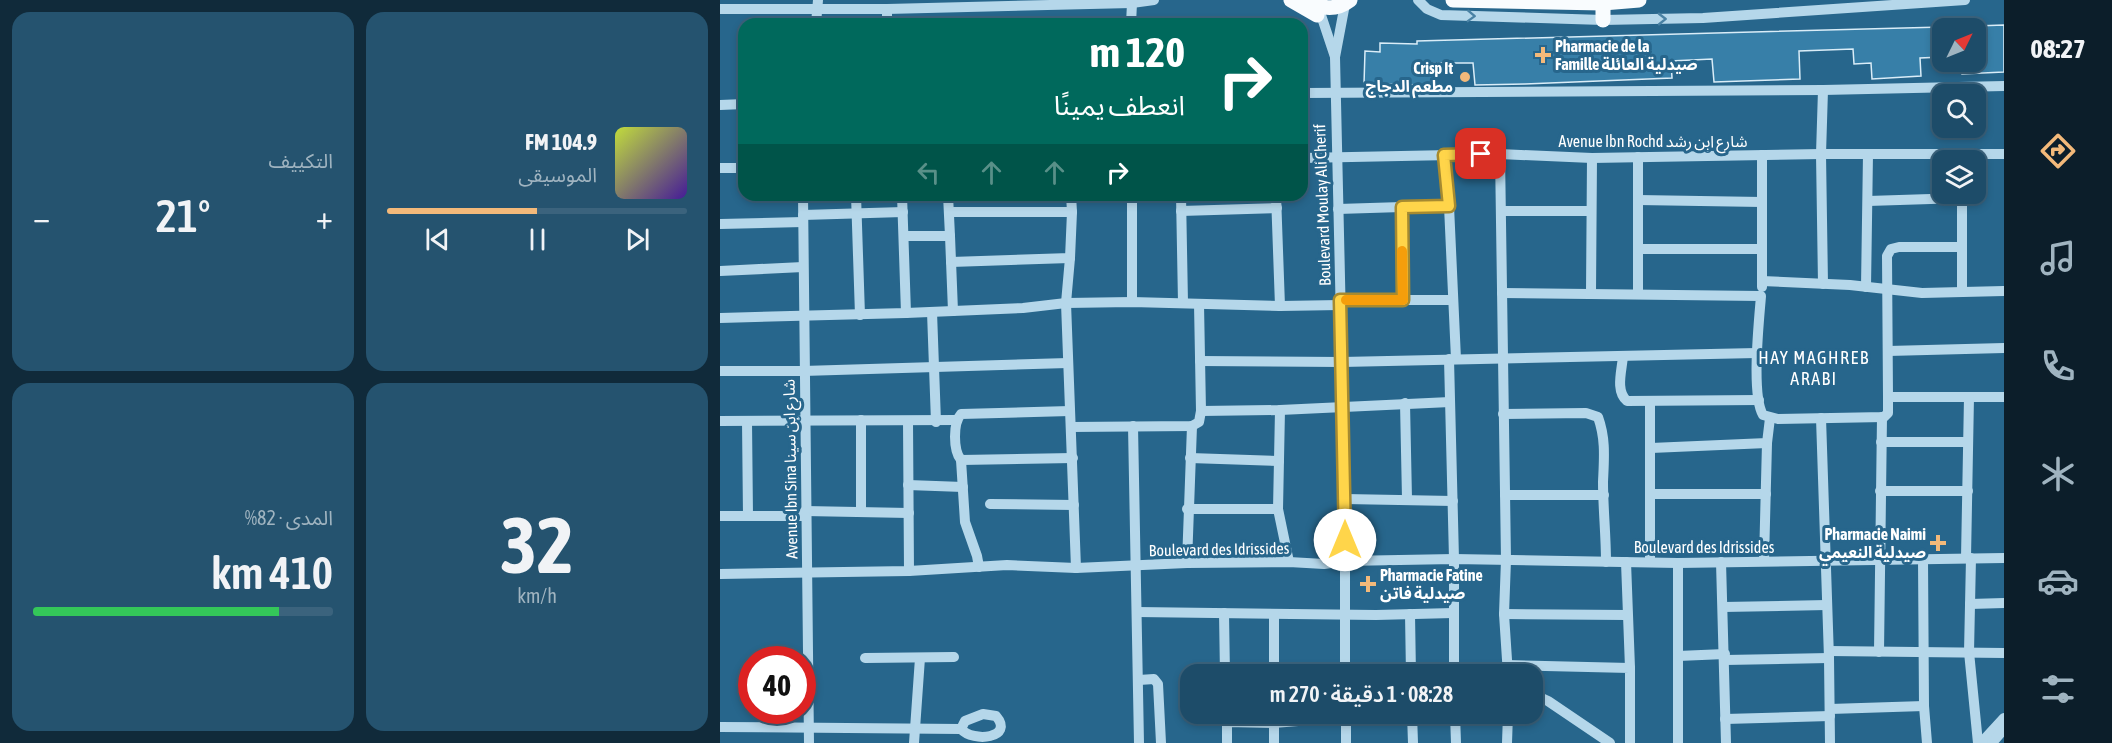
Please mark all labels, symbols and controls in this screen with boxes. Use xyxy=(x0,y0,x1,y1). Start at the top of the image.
one-way arrow xyxy=(1467,10,1476,23)
one-way arrow xyxy=(1657,12,1666,25)
north arrow xyxy=(1932,18,1986,72)
map controls xyxy=(1932,18,1986,204)
text: 120 m xyxy=(1090,28,1185,76)
text: 08:27 xyxy=(2030,33,2086,64)
place label: Pharmacie de la Famille صيدلية العائلة xyxy=(1555,37,1698,74)
icon: right xyxy=(1206,42,1284,120)
marker: Pharmacie de la Famille صيدلية العائلة xyxy=(1536,48,1550,62)
place label: Crisp It مطعم الدجاج xyxy=(1365,59,1453,99)
marker: Crisp It مطعم الدجاج xyxy=(1458,70,1472,84)
button: search xyxy=(1932,84,1986,138)
text: انعطف يمينًا xyxy=(1054,90,1185,121)
street label: Boulevard Moulay Ali Cherif xyxy=(1310,123,1335,286)
pin xyxy=(1455,128,1506,179)
text: 104.9 FM xyxy=(525,129,597,155)
icon: directions xyxy=(2037,130,2079,172)
street label: Avenue Ibn Rochd شارع ابن رشد xyxy=(1559,132,1747,154)
icon: arrive xyxy=(1464,137,1497,170)
text: التكييف xyxy=(269,149,333,172)
button: layers xyxy=(1932,150,1986,204)
icon: left xyxy=(912,156,945,189)
icon: ahead xyxy=(975,156,1008,189)
icon: ahead xyxy=(1038,156,1071,189)
icon: right xyxy=(1101,156,1134,189)
text: الموسيقى xyxy=(518,163,597,186)
text: 21° xyxy=(156,190,210,242)
text: − xyxy=(33,198,50,236)
text: + xyxy=(316,198,333,236)
icon: previous xyxy=(421,223,454,256)
icon: pause xyxy=(521,223,554,256)
icon: next xyxy=(621,223,654,256)
icon: music xyxy=(2037,237,2079,279)
icon: phone xyxy=(2037,345,2079,387)
district label: HAY MAGHREB ARABI xyxy=(1758,347,1870,389)
street label: Avenue Ibn Sina شارع ابن سينا xyxy=(779,379,805,559)
icon: climate xyxy=(2037,453,2079,495)
text: 32 xyxy=(500,500,574,590)
text: المدى · 82% xyxy=(245,506,333,529)
position arrow xyxy=(1313,508,1377,572)
place label: Pharmacie Naimi صيدلية النعيمي xyxy=(1819,525,1926,566)
marker: Pharmacie Naimi صيدلية النعيمي xyxy=(1931,536,1945,550)
street label: Boulevard des Idrissides xyxy=(1634,538,1775,556)
street label: Boulevard des Idrissides xyxy=(1149,539,1290,559)
text: 410 km xyxy=(211,547,333,599)
icon: car xyxy=(2037,560,2079,602)
place label: Pharmacie Fatine صيدلية فاتن xyxy=(1380,566,1483,603)
marker: Pharmacie Fatine صيدلية فاتن xyxy=(1361,577,1375,591)
text: km/h xyxy=(517,584,557,607)
speed limit sign: 40 xyxy=(738,646,816,724)
icon: filters xyxy=(2037,668,2079,710)
text: 08:28 · 1 دقيقة · 270 m xyxy=(1270,681,1453,707)

